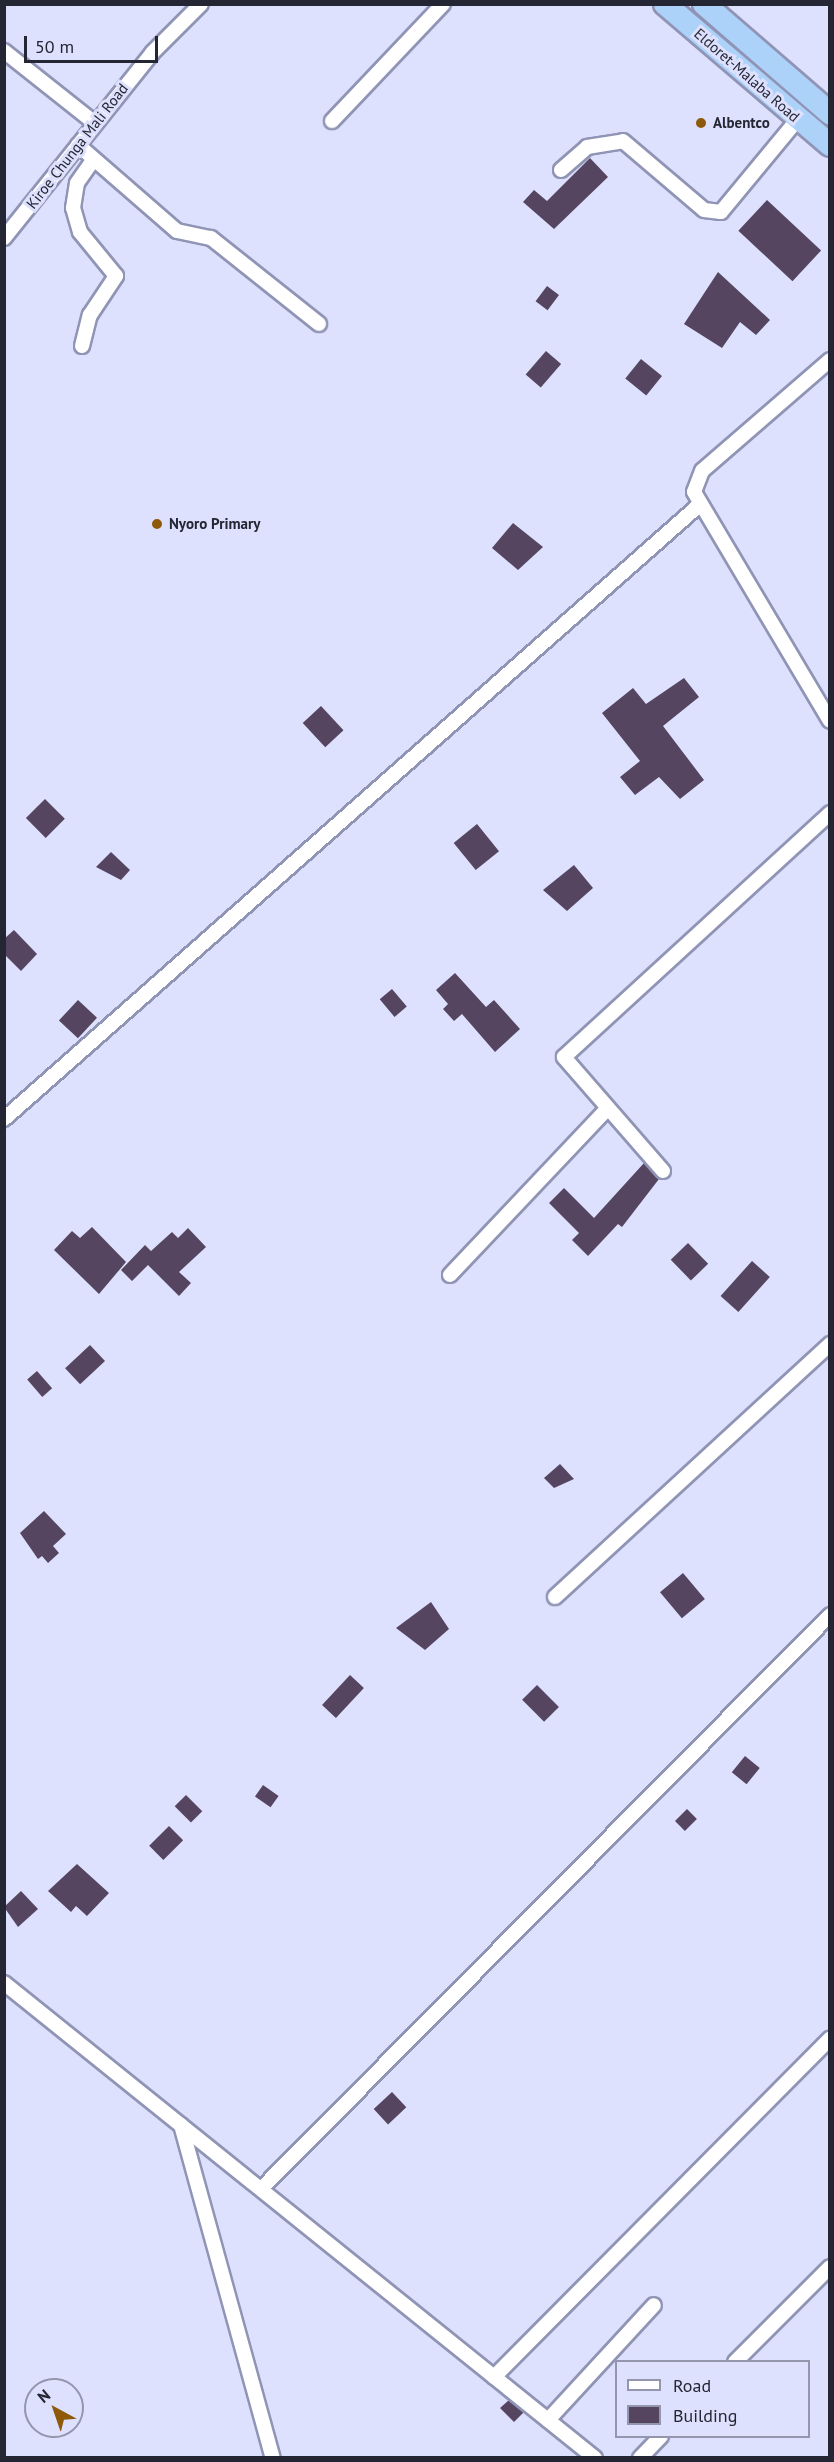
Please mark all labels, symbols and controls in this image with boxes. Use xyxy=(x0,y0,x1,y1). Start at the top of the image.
scale bar xyxy=(27,24,160,62)
street label: Eldoret-Malaba Road xyxy=(691,24,803,126)
text: 50 m xyxy=(35,35,74,58)
street label: Kiroe Chunga Mali Road xyxy=(23,80,131,212)
place label: Albentco xyxy=(713,114,770,132)
marker: Albentco xyxy=(694,116,708,130)
place label: Nyoro Primary xyxy=(169,515,260,533)
marker: Nyoro Primary xyxy=(150,517,164,531)
legend xyxy=(615,2360,810,2438)
text: Road xyxy=(673,2374,711,2397)
north arrow xyxy=(24,2378,84,2438)
text: N xyxy=(33,2385,54,2407)
text: Building xyxy=(673,2404,737,2427)

